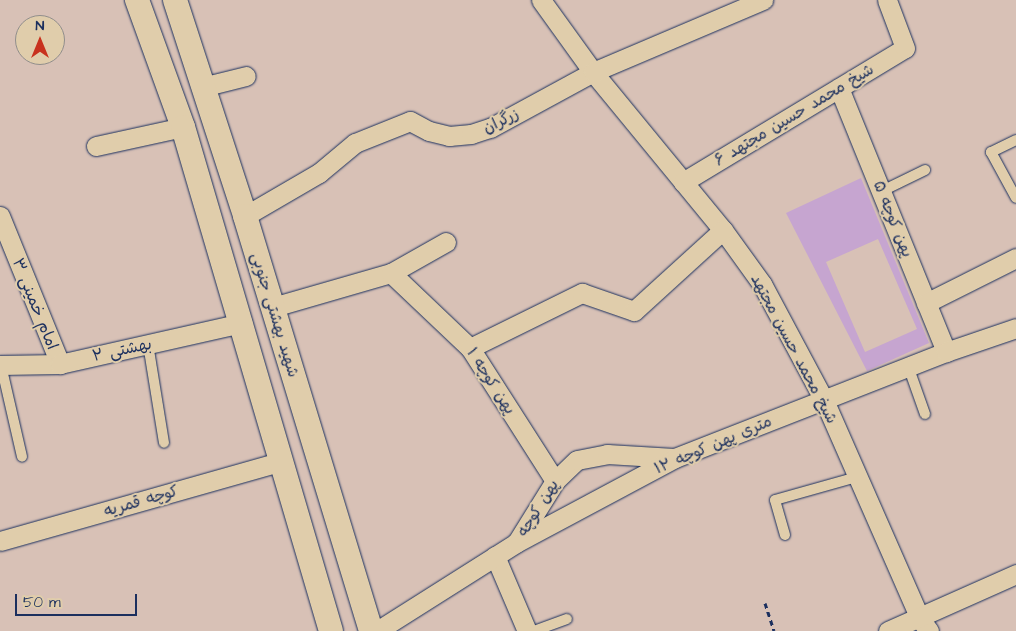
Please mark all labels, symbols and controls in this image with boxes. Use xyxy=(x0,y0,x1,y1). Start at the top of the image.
north arrow xyxy=(15,15,65,65)
text: N xyxy=(36,16,44,36)
street label: شیخ محمد حسین مجتهد ۶ xyxy=(711,60,877,170)
street label: زرگران xyxy=(480,104,522,138)
street label: پهن کوچه ۵ xyxy=(869,178,917,260)
street label: شهید بهشتی جنوبی xyxy=(247,250,303,380)
street label: امام خمینی ۳ xyxy=(8,255,62,353)
street label: شیخ محمد حسین مجتهد xyxy=(746,271,842,427)
street label: بهشتی ۲ xyxy=(91,334,153,366)
street label: پهن کوچه ۱ xyxy=(462,344,520,418)
street label: ۱۲ متری پهن کوچه xyxy=(651,412,775,478)
street label: پهن کوچه xyxy=(513,476,563,540)
street label: کوچه قمریه xyxy=(102,481,180,521)
scale bar xyxy=(18,584,140,616)
text: 50 m xyxy=(23,592,61,613)

